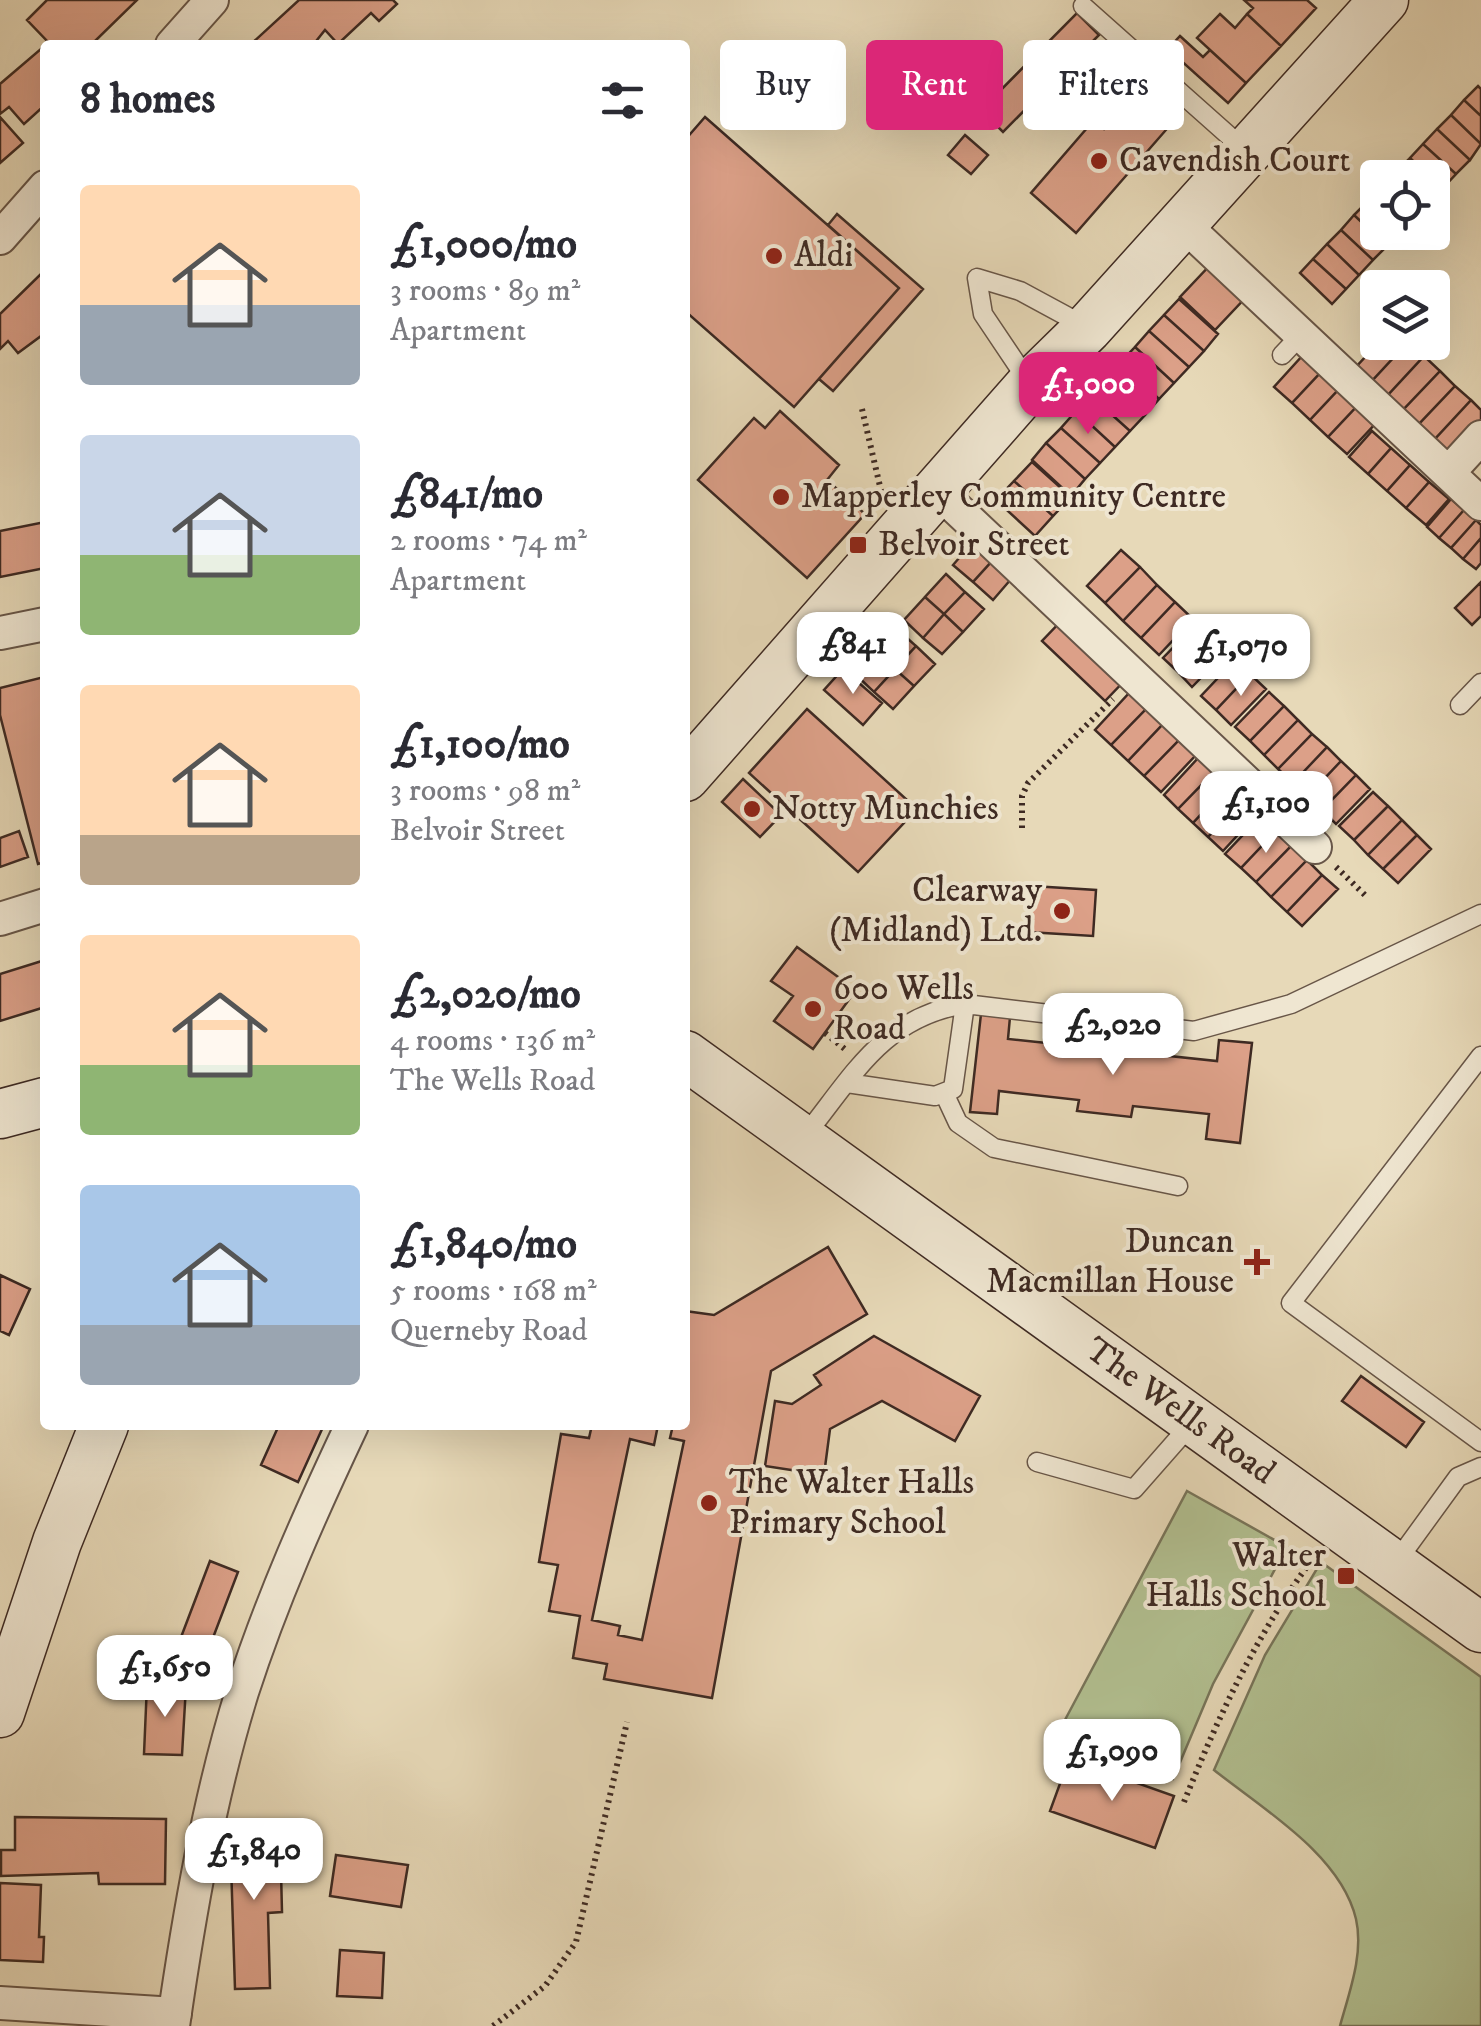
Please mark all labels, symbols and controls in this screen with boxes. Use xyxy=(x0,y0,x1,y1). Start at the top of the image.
chip: Buy xyxy=(720,40,846,130)
chip: Rent xyxy=(866,40,1003,130)
chip: Filters xyxy=(1023,40,1184,130)
icon: filters xyxy=(595,73,650,128)
text: 8 homes xyxy=(80,74,215,126)
place label: Cavendish Court xyxy=(1119,139,1350,183)
marker: Cavendish Court xyxy=(1088,150,1110,172)
map controls xyxy=(1360,160,1450,360)
button: locate xyxy=(1360,160,1450,250)
text: £1,000/mo xyxy=(390,219,577,271)
icon: home xyxy=(160,225,280,345)
place label: Aldi xyxy=(794,234,853,278)
marker: Aldi xyxy=(763,245,785,267)
button: layers xyxy=(1360,270,1450,360)
text: 3 rooms · 89 m² xyxy=(390,271,580,311)
text: Apartment xyxy=(390,311,526,351)
pin: £1,000 xyxy=(1007,352,1169,437)
text: £1,000 xyxy=(1041,364,1135,404)
text: £841/mo xyxy=(390,469,543,521)
icon: home xyxy=(160,475,280,595)
place label: Mapperley Community Centre xyxy=(801,475,1226,519)
marker: Mapperley Community Centre xyxy=(770,486,792,508)
text: 2 rooms · 74 m² xyxy=(390,521,587,561)
place label: Belvoir Street xyxy=(878,523,1069,567)
marker: Belvoir Street xyxy=(847,534,869,556)
text: Apartment xyxy=(390,561,526,601)
pin: £841 xyxy=(794,612,912,697)
pin: £1,070 xyxy=(1160,614,1322,699)
text: £841 xyxy=(819,624,887,664)
text: £1,070 xyxy=(1194,626,1288,666)
text: £1,100/mo xyxy=(390,719,570,771)
icon: home xyxy=(160,725,280,845)
text: 3 rooms · 98 m² xyxy=(390,771,580,811)
pin: £1,100 xyxy=(1185,771,1347,856)
text: £1,100 xyxy=(1222,783,1310,823)
place label: Notty Munchies xyxy=(772,787,999,831)
marker: Notty Munchies xyxy=(741,798,763,820)
text: Belvoir Street xyxy=(390,811,565,851)
place label: Clearway (Midland) Ltd. xyxy=(829,869,1042,953)
marker: Clearway (Midland) Ltd. xyxy=(1051,900,1073,922)
place label: 600 Wells Road xyxy=(833,967,974,1051)
text: £2,020/mo xyxy=(390,969,581,1021)
icon: home xyxy=(160,975,280,1095)
pin: £2,020 xyxy=(1032,993,1194,1078)
marker: 600 Wells Road xyxy=(802,998,824,1020)
text: £2,020 xyxy=(1065,1005,1162,1045)
text: 4 rooms · 136 m² xyxy=(390,1021,595,1061)
text: The Wells Road xyxy=(390,1061,595,1101)
text: £1,840/mo xyxy=(390,1219,577,1271)
place label: Duncan Macmillan House xyxy=(986,1220,1234,1304)
icon: home xyxy=(160,1225,280,1345)
marker: Duncan Macmillan House xyxy=(1244,1249,1270,1275)
text: 5 rooms · 168 m² xyxy=(390,1271,597,1311)
text: Querneby Road xyxy=(390,1311,588,1351)
street label: The Wells Road xyxy=(1076,1328,1284,1495)
place label: The Walter Halls Primary School xyxy=(729,1461,974,1545)
marker: The Walter Halls Primary School xyxy=(698,1492,720,1514)
place label: Walter Halls School xyxy=(1145,1534,1326,1618)
marker: Walter Halls School xyxy=(1335,1565,1357,1587)
pin: £1,650 xyxy=(84,1635,246,1720)
text: £1,650 xyxy=(119,1647,211,1687)
pin: £1,090 xyxy=(1031,1719,1193,1804)
text: £1,090 xyxy=(1066,1731,1158,1771)
pin: £1,840 xyxy=(173,1818,335,1903)
text: £1,840 xyxy=(207,1830,301,1870)

